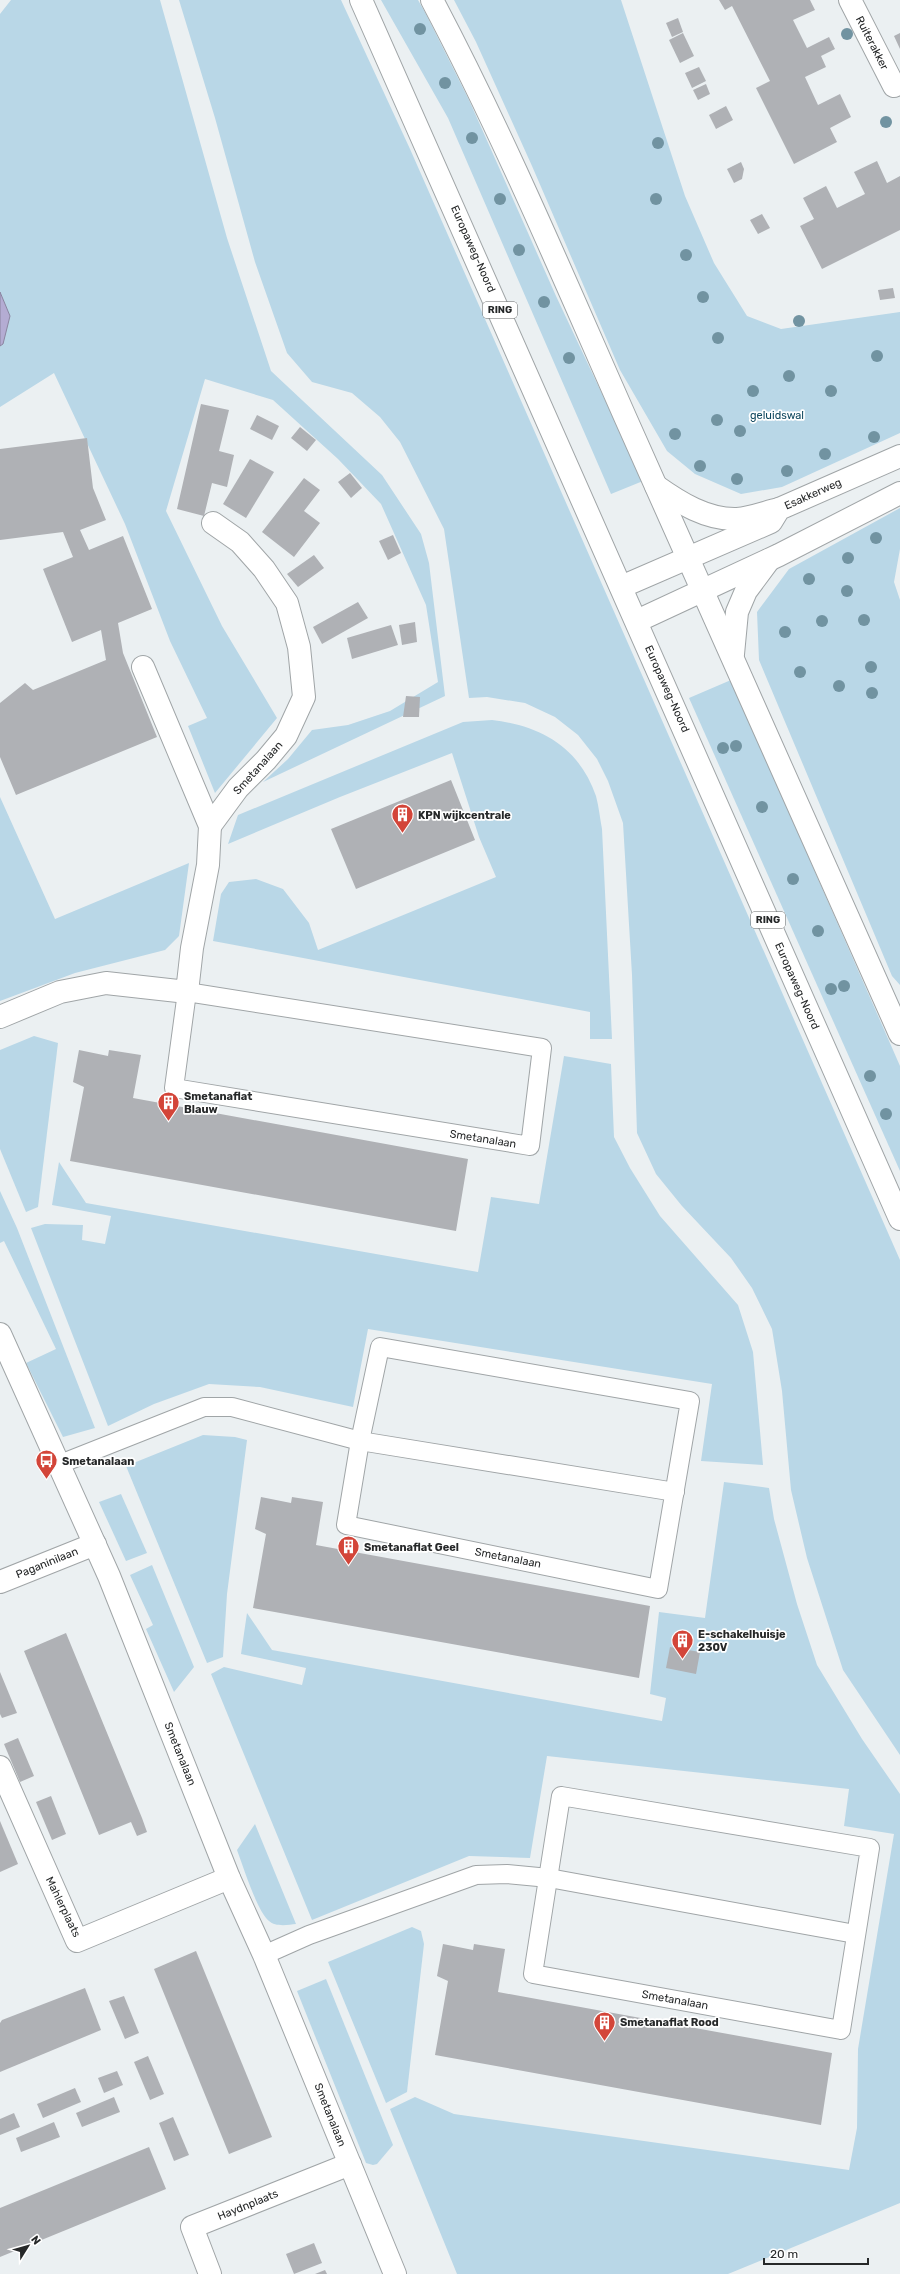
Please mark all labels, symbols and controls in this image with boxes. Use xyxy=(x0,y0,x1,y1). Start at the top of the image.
street label: Ruiterakker xyxy=(853,14,891,73)
street label: Europaweg-Noord xyxy=(448,204,498,294)
road number: RING xyxy=(483,302,517,318)
park label: geluidswal xyxy=(750,409,804,422)
street label: Esakkerweg xyxy=(782,476,844,512)
street label: Europaweg-Noord xyxy=(642,644,692,734)
street label: Smetanalaan xyxy=(231,739,285,797)
building icon: KPN wijkcentrale xyxy=(390,802,416,835)
place label: KPN wijkcentrale xyxy=(418,809,511,822)
road number: RING xyxy=(751,912,785,928)
street label: Europaweg-Noord xyxy=(772,941,822,1031)
building icon: Smetanaflat Blauw xyxy=(156,1089,182,1122)
place label: Smetanaflat Blauw xyxy=(184,1090,252,1116)
street label: Smetanalaan xyxy=(449,1127,517,1151)
bus stop icon: Smetanalaan xyxy=(33,1448,59,1481)
place label: Smetanalaan xyxy=(62,1455,134,1468)
building icon: Smetanaflat Geel xyxy=(335,1534,361,1567)
place label: Smetanaflat Geel xyxy=(364,1541,459,1554)
street label: Paganinilaan xyxy=(14,1545,80,1581)
street label: Smetanalaan xyxy=(474,1545,542,1571)
building icon: E-schakelhuisje 230V xyxy=(670,1627,696,1660)
place label: E-schakelhuisje 230V xyxy=(698,1628,786,1654)
street label: Smetanalaan xyxy=(161,1720,199,1788)
street label: Mahlerplaats xyxy=(43,1875,83,1940)
street label: Smetanalaan xyxy=(641,1988,709,2012)
building icon: Smetanaflat Rood xyxy=(592,2009,618,2042)
place label: Smetanaflat Rood xyxy=(620,2016,719,2029)
street label: Smetanalaan xyxy=(311,2081,349,2149)
street label: Haydnplaats xyxy=(216,2187,281,2223)
north arrow xyxy=(8,2226,48,2266)
text: N xyxy=(28,2233,43,2247)
scale bar xyxy=(764,2240,868,2266)
text: 20 m xyxy=(770,2247,798,2261)

